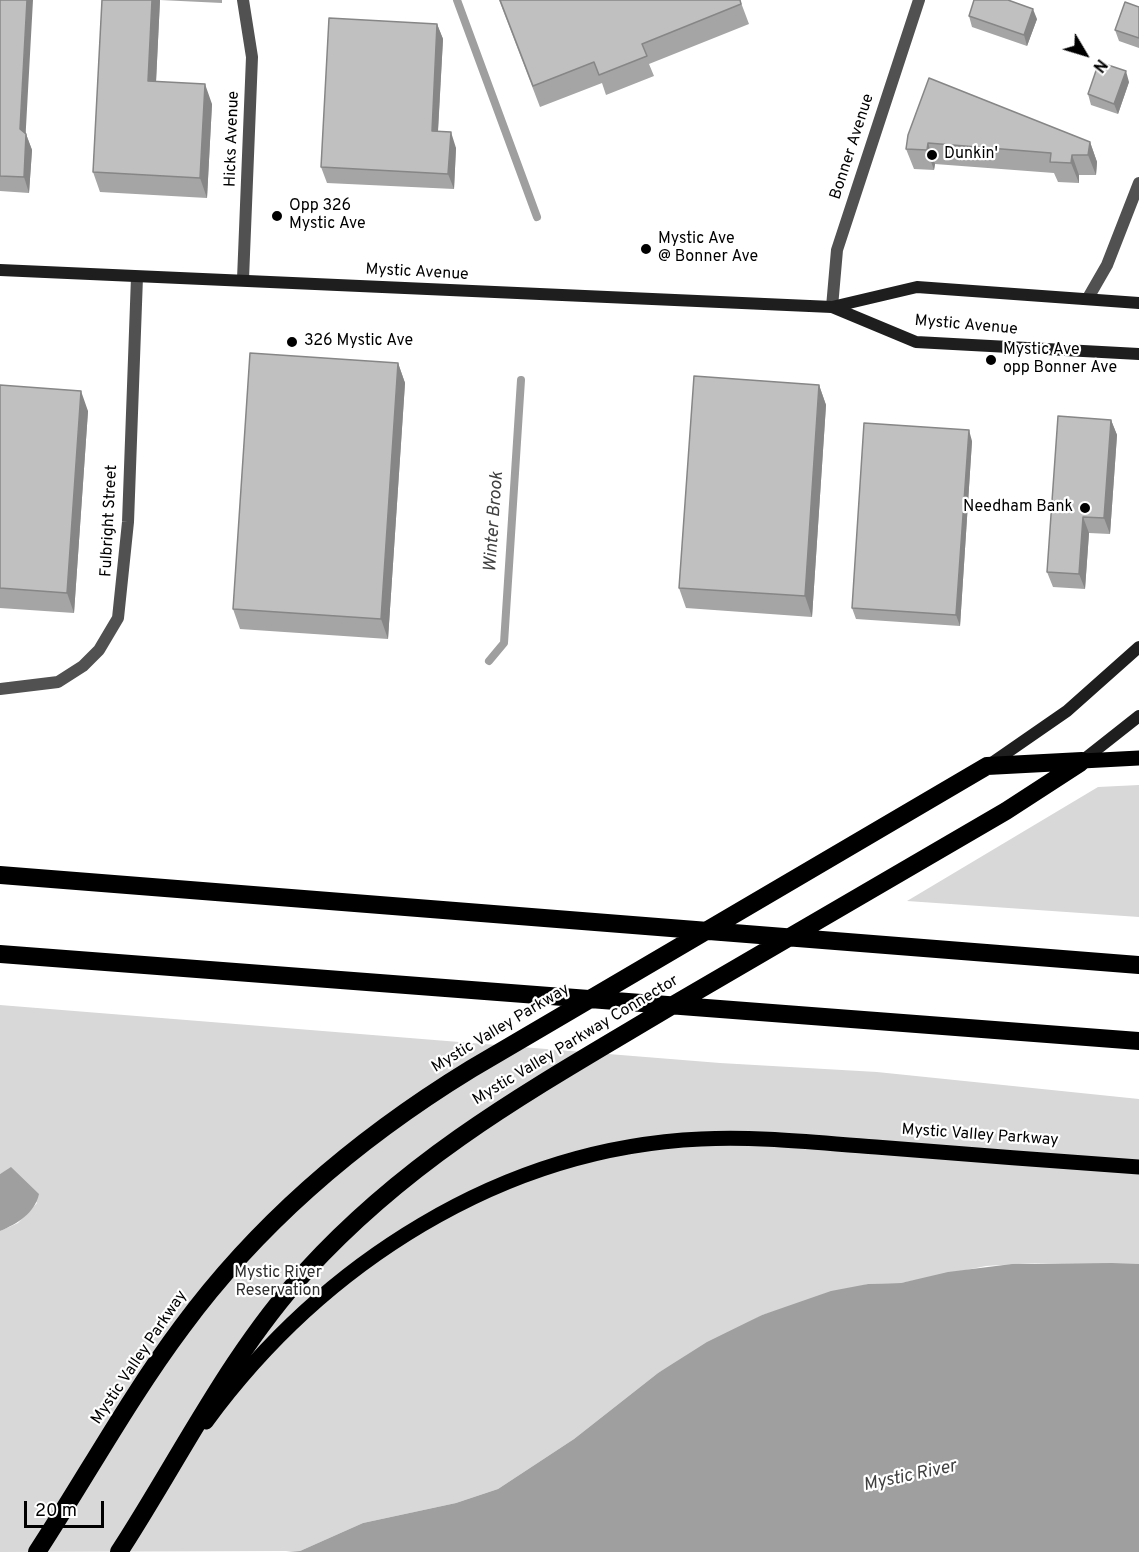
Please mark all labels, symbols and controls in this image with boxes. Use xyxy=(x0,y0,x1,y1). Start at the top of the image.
north arrow xyxy=(1055,24,1115,84)
text: N xyxy=(1088,54,1111,76)
street label: Hicks Avenue xyxy=(222,91,244,187)
street label: Bonner Avenue xyxy=(827,92,879,202)
place label: Dunkin' xyxy=(944,145,998,165)
marker: Dunkin' xyxy=(925,148,939,162)
place label: Opp 326 Mystic Ave xyxy=(289,197,366,235)
marker: Opp 326 Mystic Ave xyxy=(270,209,284,223)
place label: Mystic Ave @ Bonner Ave xyxy=(658,230,758,268)
marker: Mystic Ave @ Bonner Ave xyxy=(639,242,653,256)
street label: Mystic Avenue xyxy=(365,261,469,285)
street label: Mystic Avenue xyxy=(914,312,1018,340)
place label: 326 Mystic Ave xyxy=(304,332,413,352)
marker: 326 Mystic Ave xyxy=(285,335,299,349)
place label: Mystic Ave opp Bonner Ave xyxy=(1003,341,1117,379)
marker: Mystic Ave opp Bonner Ave xyxy=(984,353,998,367)
street label: Fulbright Street xyxy=(97,464,123,578)
water label: Winter Brook xyxy=(481,471,509,573)
place label: Needham Bank xyxy=(963,498,1073,518)
marker: Needham Bank xyxy=(1078,501,1092,515)
street label: Mystic Valley Parkway Connector xyxy=(470,972,682,1110)
street label: Mystic Valley Parkway xyxy=(429,980,573,1078)
street label: Mystic Valley Parkway xyxy=(901,1121,1059,1151)
park label: Mystic River Reservation xyxy=(234,1264,322,1302)
street label: Mystic Valley Parkway xyxy=(88,1287,192,1429)
water label: Mystic River xyxy=(861,1457,959,1497)
scale bar xyxy=(27,1489,106,1527)
text: 20 m xyxy=(35,1500,77,1523)

